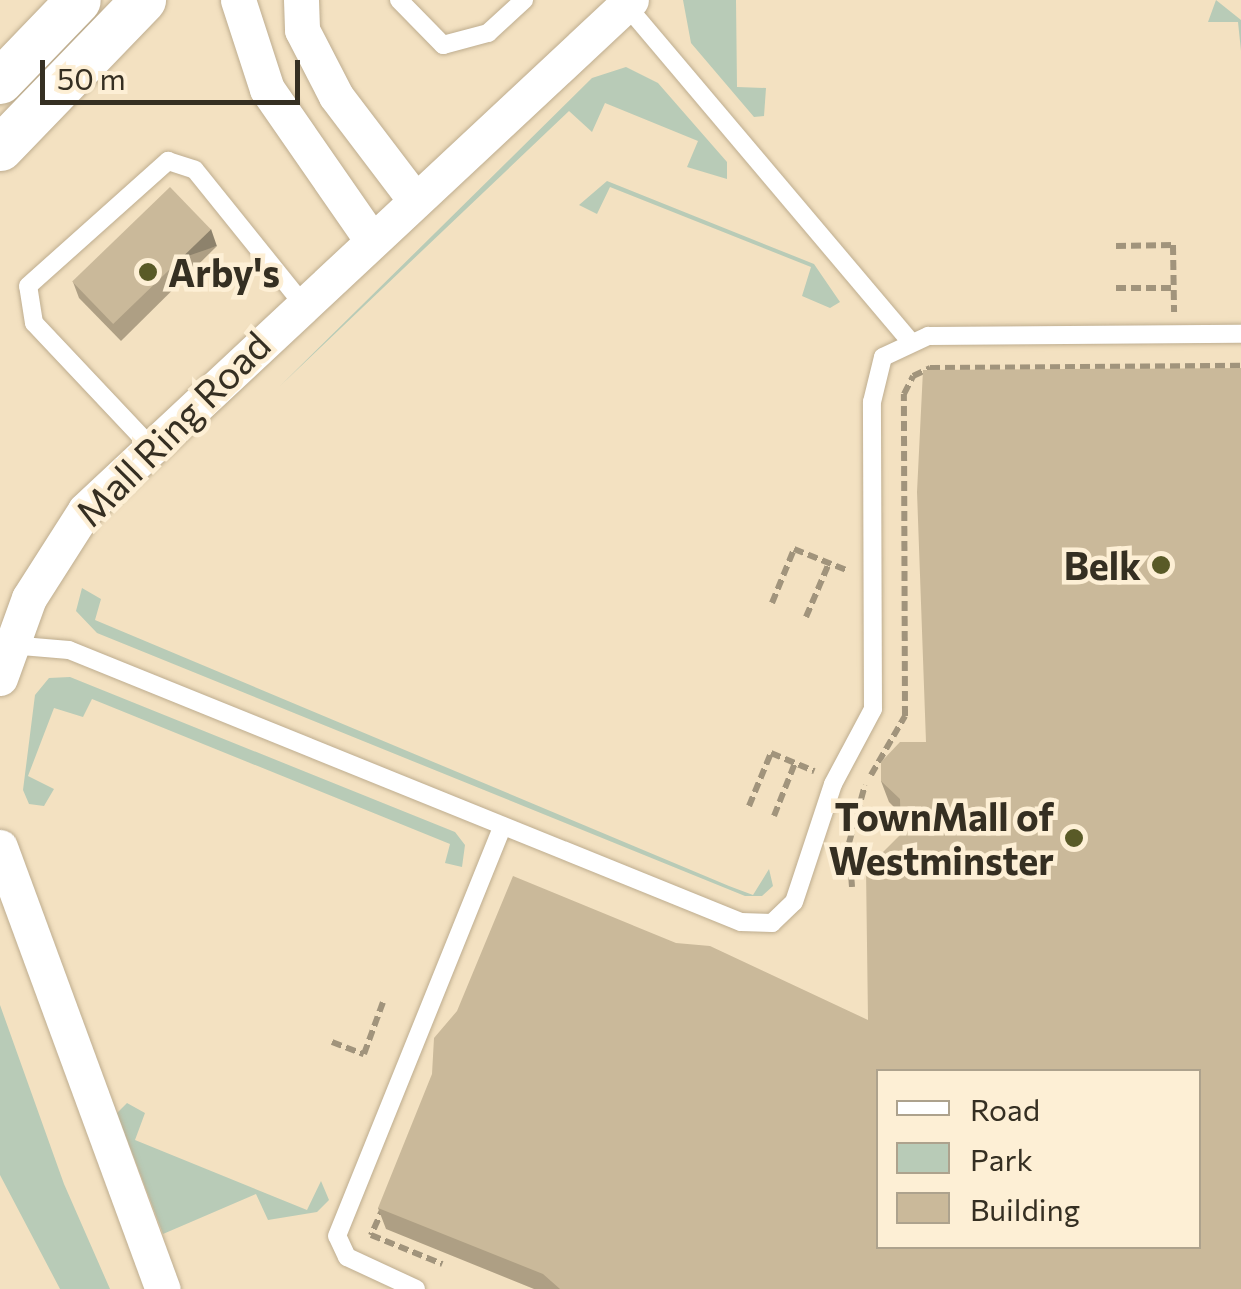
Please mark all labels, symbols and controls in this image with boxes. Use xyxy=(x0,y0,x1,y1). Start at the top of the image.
scale bar xyxy=(45,40,305,102)
text: 50 m xyxy=(57,59,126,96)
place label: Arby's xyxy=(168,249,280,295)
marker: Arby's xyxy=(137,261,159,283)
street label: Mall Ring Road xyxy=(65,321,279,535)
place label: Belk xyxy=(1064,542,1141,588)
marker: Belk xyxy=(1150,554,1172,576)
place label: TownMall of Westminster xyxy=(829,793,1054,882)
marker: TownMall of Westminster xyxy=(1063,827,1085,849)
legend xyxy=(876,1069,1201,1249)
text: Road xyxy=(970,1090,1040,1127)
text: Park xyxy=(970,1140,1033,1177)
text: Building xyxy=(970,1190,1080,1227)

